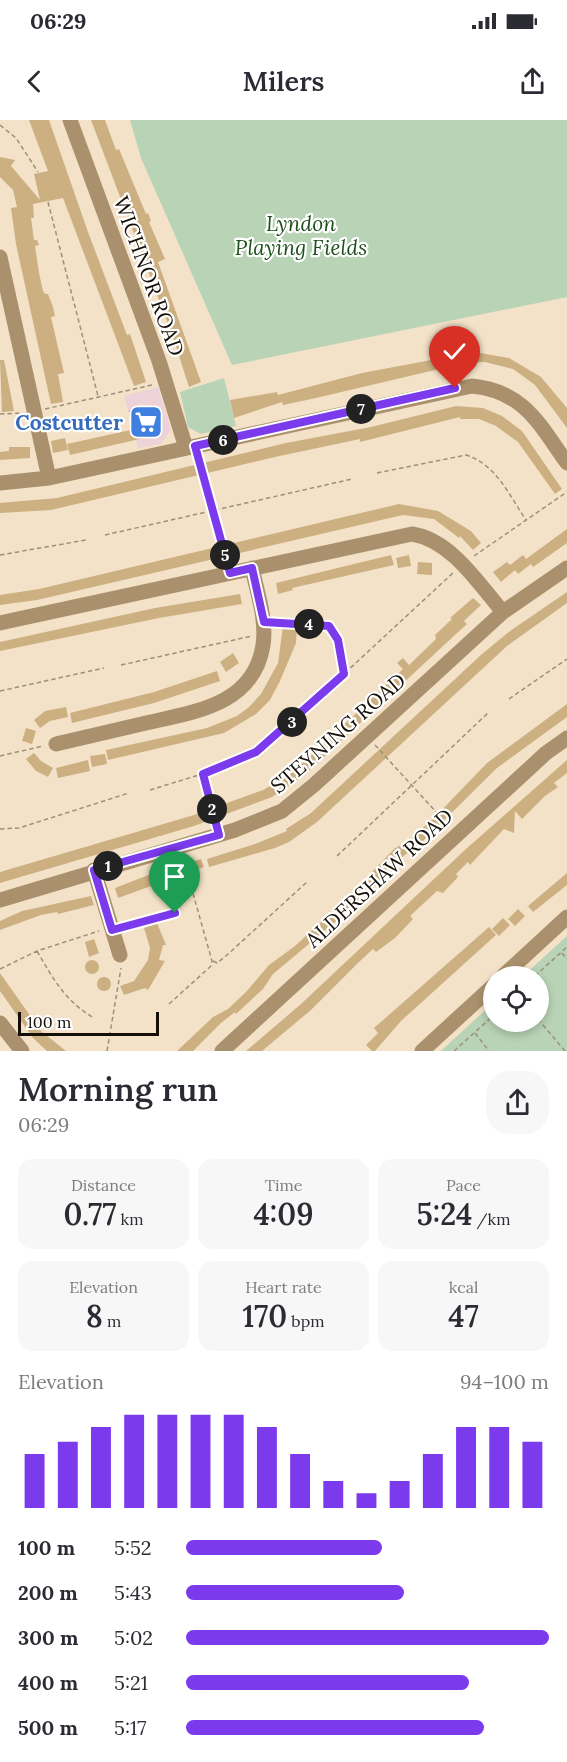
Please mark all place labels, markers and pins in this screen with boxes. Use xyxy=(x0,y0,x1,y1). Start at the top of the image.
pin xyxy=(429,326,480,388)
pin: 7 xyxy=(346,394,376,424)
supermarket icon: Costcutter xyxy=(128,404,164,440)
place label: Costcutter xyxy=(15,409,123,436)
pin: 6 xyxy=(208,425,238,455)
pin: 5 xyxy=(210,540,240,570)
pin: 4 xyxy=(294,609,324,639)
pin: 3 xyxy=(277,707,307,737)
pin: 2 xyxy=(197,794,227,824)
pin: 1 xyxy=(93,851,123,881)
pin xyxy=(149,851,200,913)

